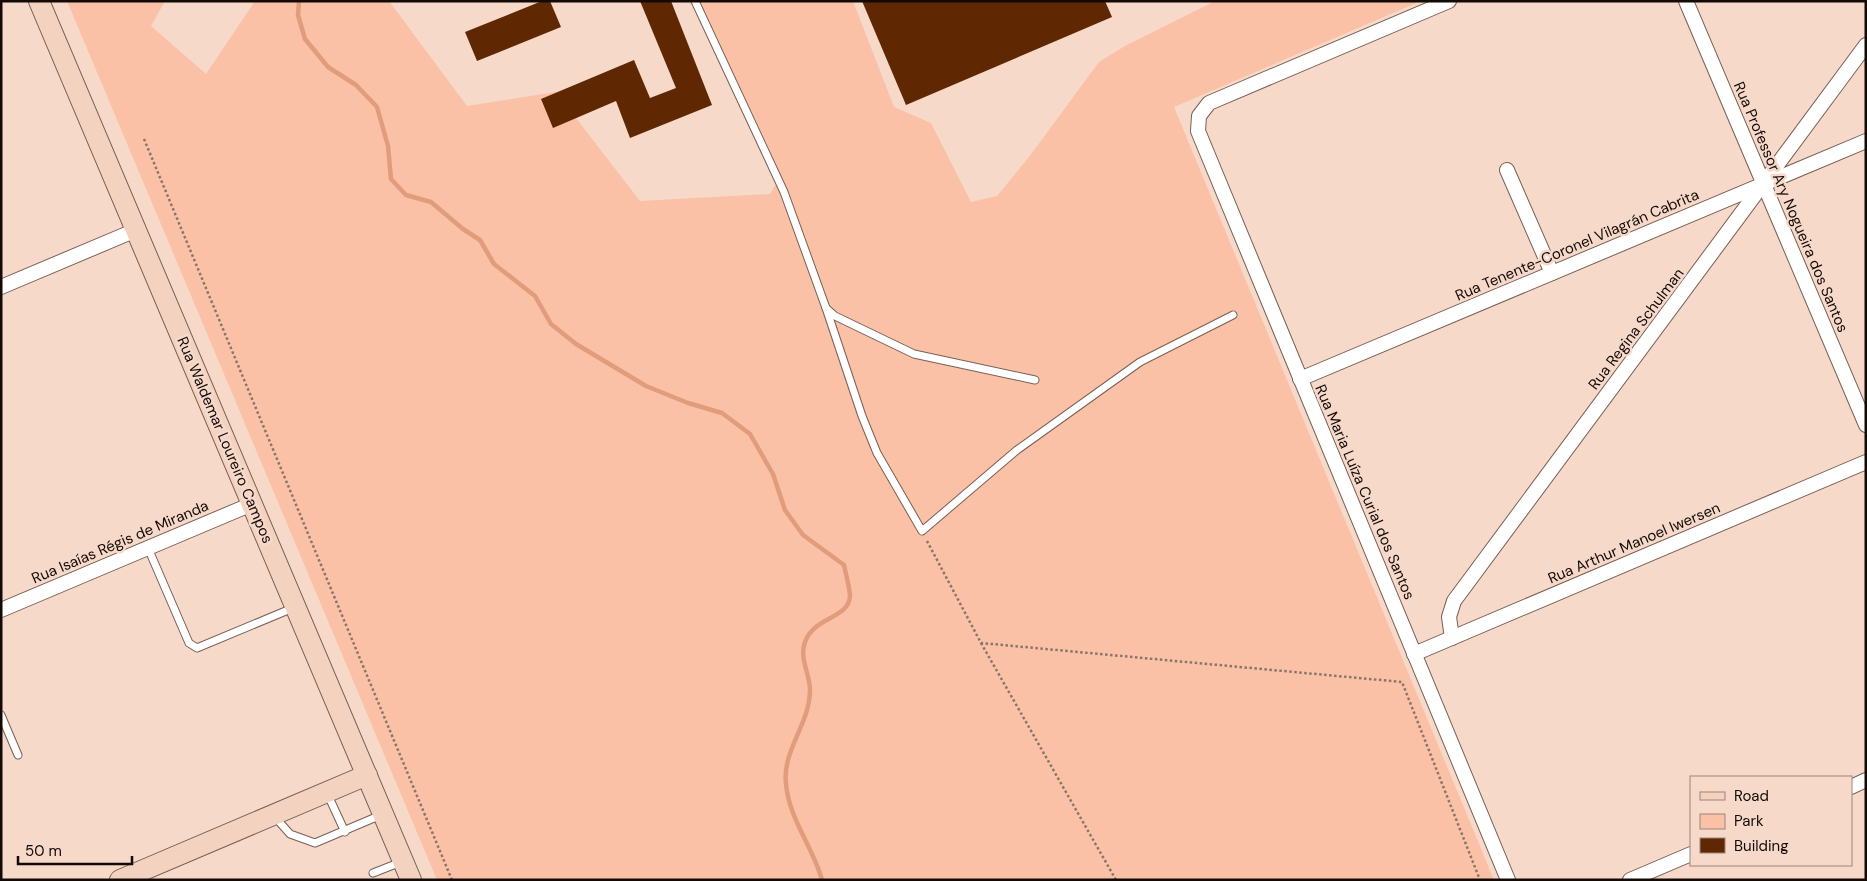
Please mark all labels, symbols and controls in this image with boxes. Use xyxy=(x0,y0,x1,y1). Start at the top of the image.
street label: Rua Professor Ary Nogueira dos Santos xyxy=(1729,79,1853,335)
street label: Rua Tenente-Coronel Vilagrán Cabrita xyxy=(1452,184,1702,306)
street label: Rua Regina Schulman xyxy=(1584,264,1688,394)
street label: Rua Waldemar Loureiro Campos xyxy=(172,334,278,546)
street label: Rua Maria Luíza Curial dos Santos xyxy=(1310,381,1420,603)
street label: Rua Isaías Régis de Miranda xyxy=(28,496,212,588)
street label: Rua Arthur Manoel Iwersen xyxy=(1545,498,1723,588)
legend xyxy=(1690,776,1852,866)
text: Road xyxy=(1734,786,1769,806)
text: Park xyxy=(1734,811,1764,831)
scale bar xyxy=(18,834,131,866)
text: Building xyxy=(1734,836,1789,856)
text: 50 m xyxy=(25,841,62,861)

